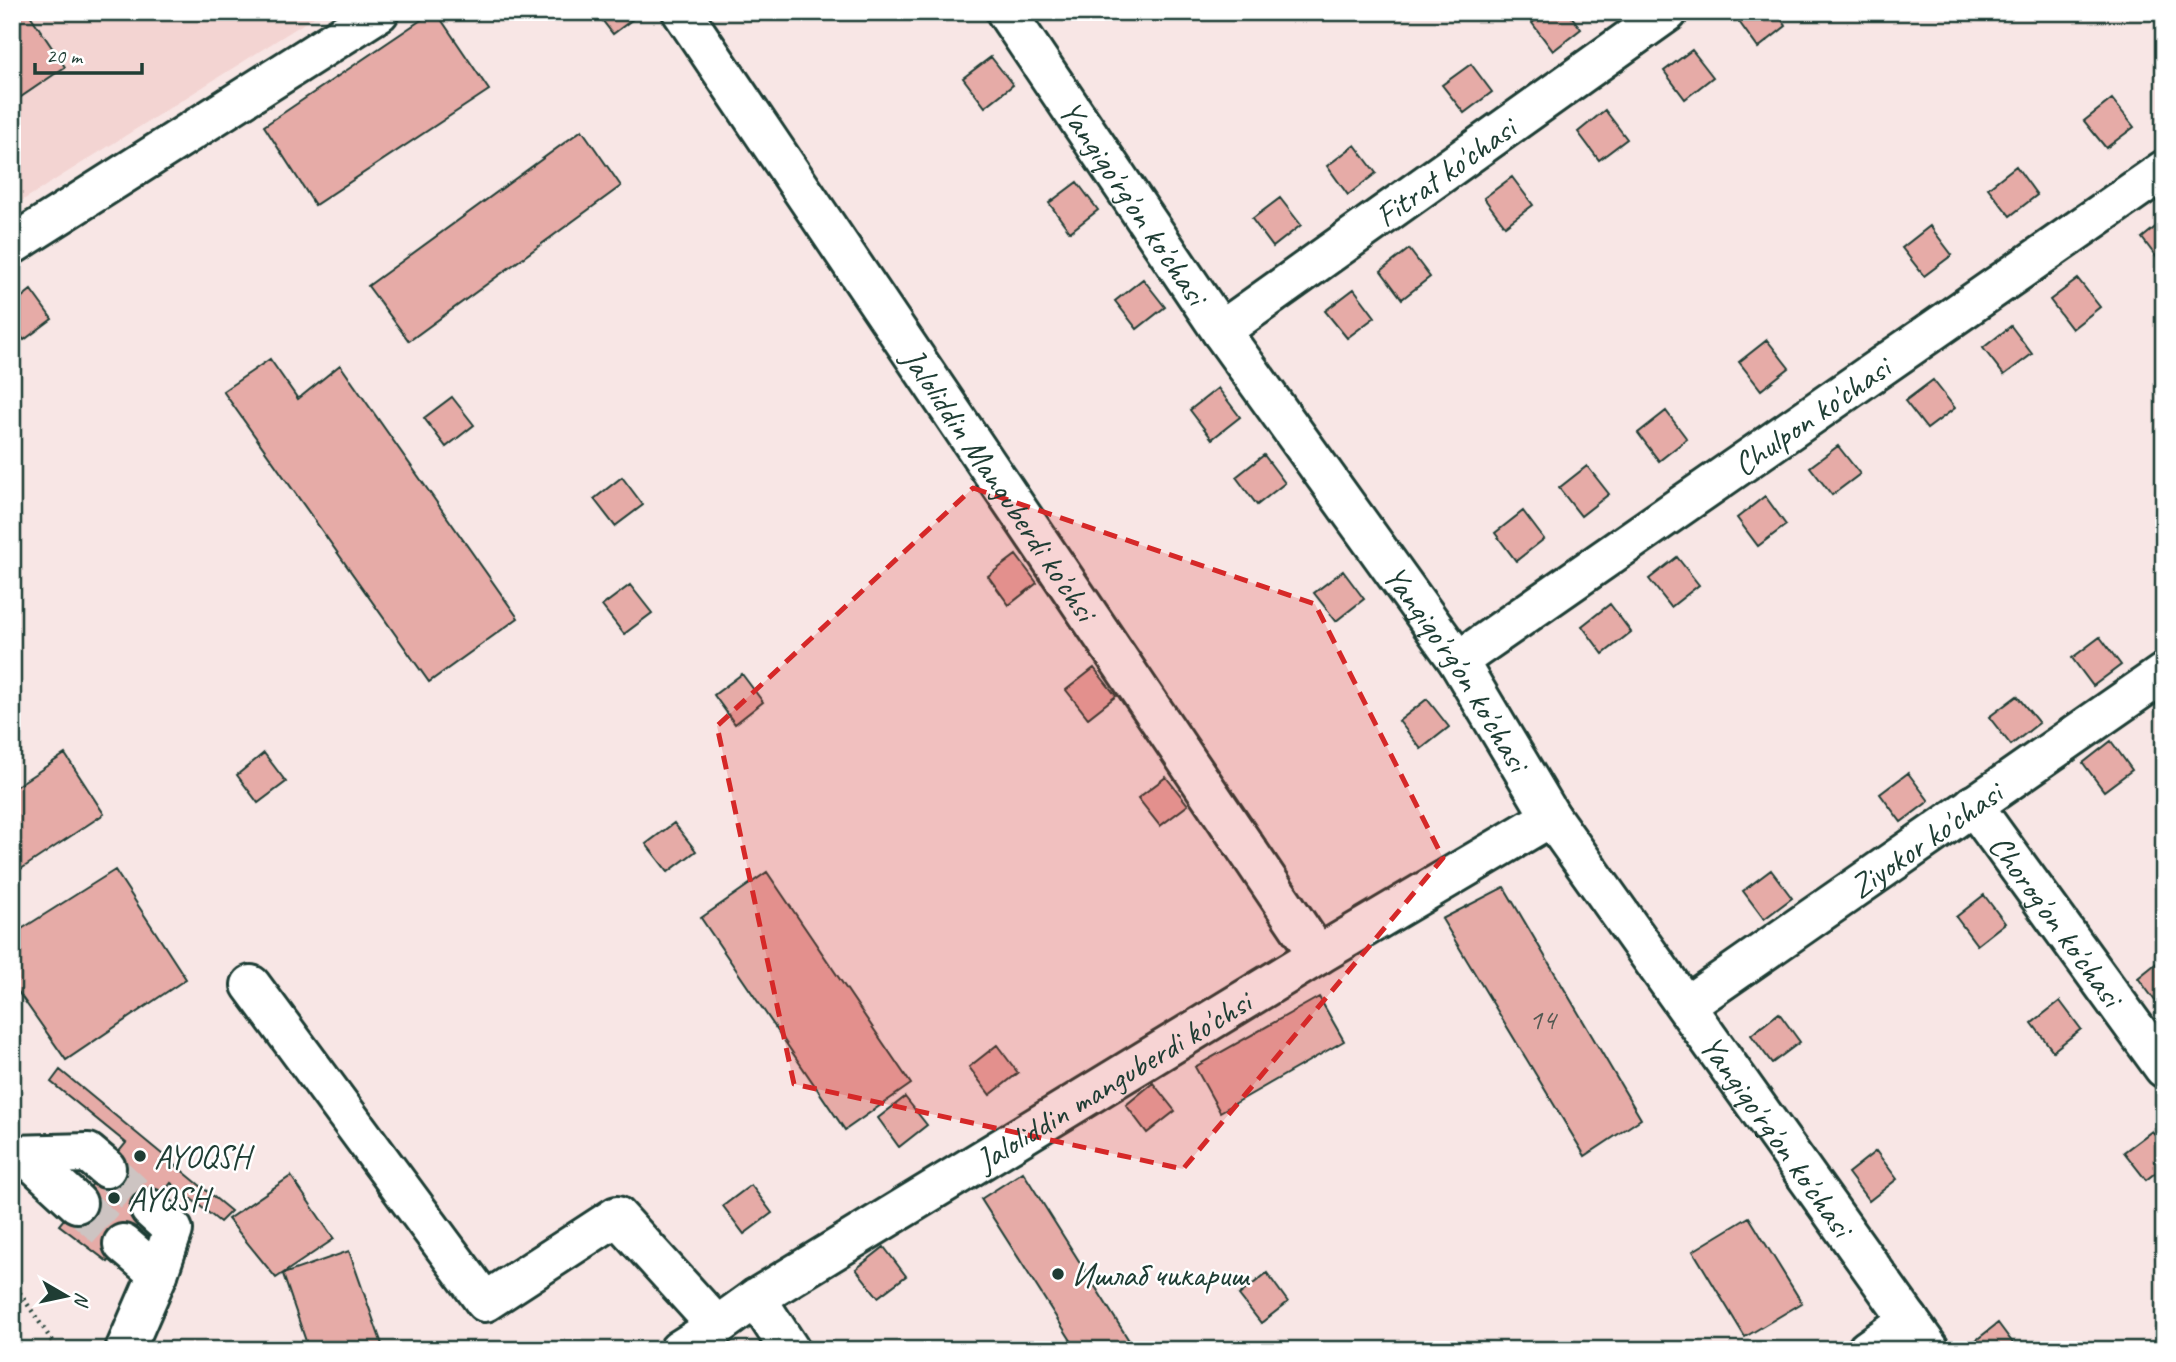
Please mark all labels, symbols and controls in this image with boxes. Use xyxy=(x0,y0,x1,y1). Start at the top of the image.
scale bar xyxy=(35,32,142,76)
text: 20 m xyxy=(46,43,84,69)
street label: Yangiqo'rg'on ko'chasi xyxy=(1049,92,1219,316)
street label: Fitrat ko'chasi xyxy=(1367,106,1527,236)
street label: Jaloliddin Manguberdi ko'chsi xyxy=(891,338,1108,632)
street label: Chulpon ko'chasi xyxy=(1725,345,1901,485)
street label: Yangiqo'rg'on ko'chasi xyxy=(1374,557,1541,782)
street label: Ziyokor ko'chasi xyxy=(1841,770,2013,908)
street label: Chorog'on ko'chasi xyxy=(1979,826,2134,1018)
street label: Jaloliddin manguberdi ko'chsi xyxy=(966,979,1262,1182)
house number: 14 xyxy=(1529,1000,1558,1038)
street label: Yangiqo'rg'on ko'chasi xyxy=(1690,1027,1865,1248)
place label: AYOQSH xyxy=(154,1136,255,1178)
marker: AYOQSH xyxy=(132,1148,148,1164)
place label: AYQSH xyxy=(128,1178,214,1220)
marker: AYQSH xyxy=(106,1190,122,1206)
place label: Ишлаб чикариш xyxy=(1072,1254,1251,1296)
north arrow xyxy=(32,1260,102,1330)
marker: Ишлаб чикариш xyxy=(1050,1266,1066,1282)
text: N xyxy=(69,1291,95,1309)

